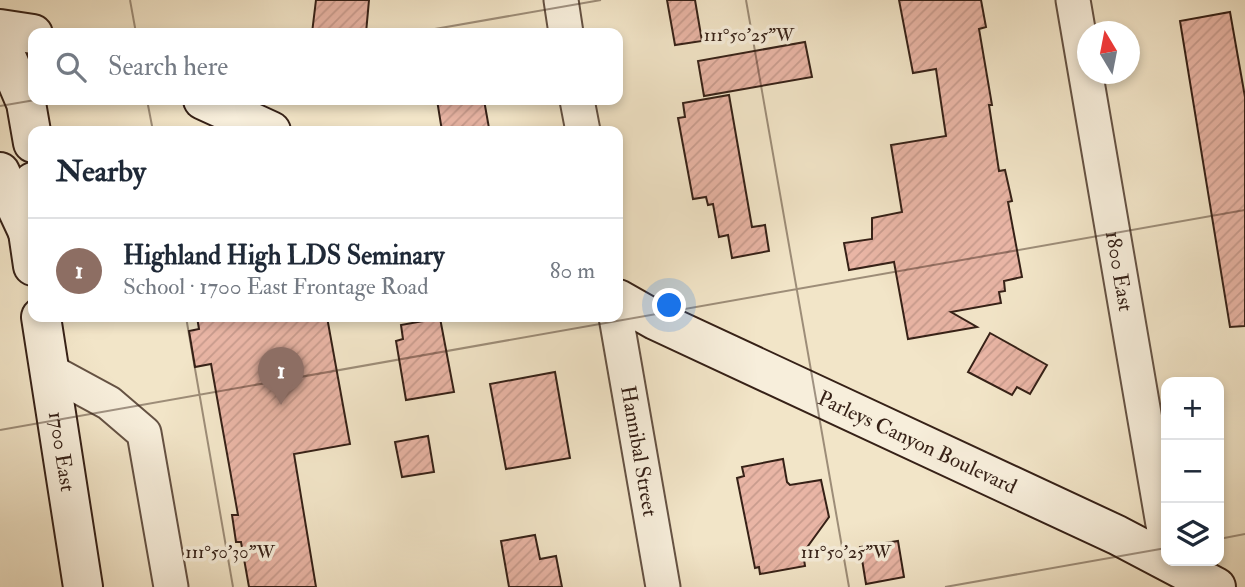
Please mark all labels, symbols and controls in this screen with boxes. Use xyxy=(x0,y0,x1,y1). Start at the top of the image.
north arrow xyxy=(1077,21,1140,84)
text: 111°50'25"W xyxy=(704,24,795,47)
search box xyxy=(28,28,623,105)
icon: search xyxy=(52,48,90,86)
text: Search here xyxy=(108,51,228,83)
text: Nearby xyxy=(56,153,146,190)
street label: 1800 East xyxy=(1099,229,1140,313)
text: Highland High LDS Seminary xyxy=(123,240,444,272)
text: 1 xyxy=(75,256,83,285)
text: 80 m xyxy=(550,256,595,285)
text: School · 1700 East Frontage Road xyxy=(123,272,429,301)
your location xyxy=(652,288,686,322)
pin: 1 xyxy=(258,347,304,405)
map controls xyxy=(1161,377,1224,566)
button: + xyxy=(1161,377,1224,440)
street label: Hannibal Street xyxy=(615,383,664,519)
street label: Parleys Canyon Boulevard xyxy=(814,384,1022,500)
street label: 1700 East xyxy=(42,409,81,494)
button: − xyxy=(1161,440,1224,503)
button: layers xyxy=(1161,503,1224,566)
text: 111°50'30"W xyxy=(185,541,275,564)
text: 111°50'25"W xyxy=(801,541,892,564)

